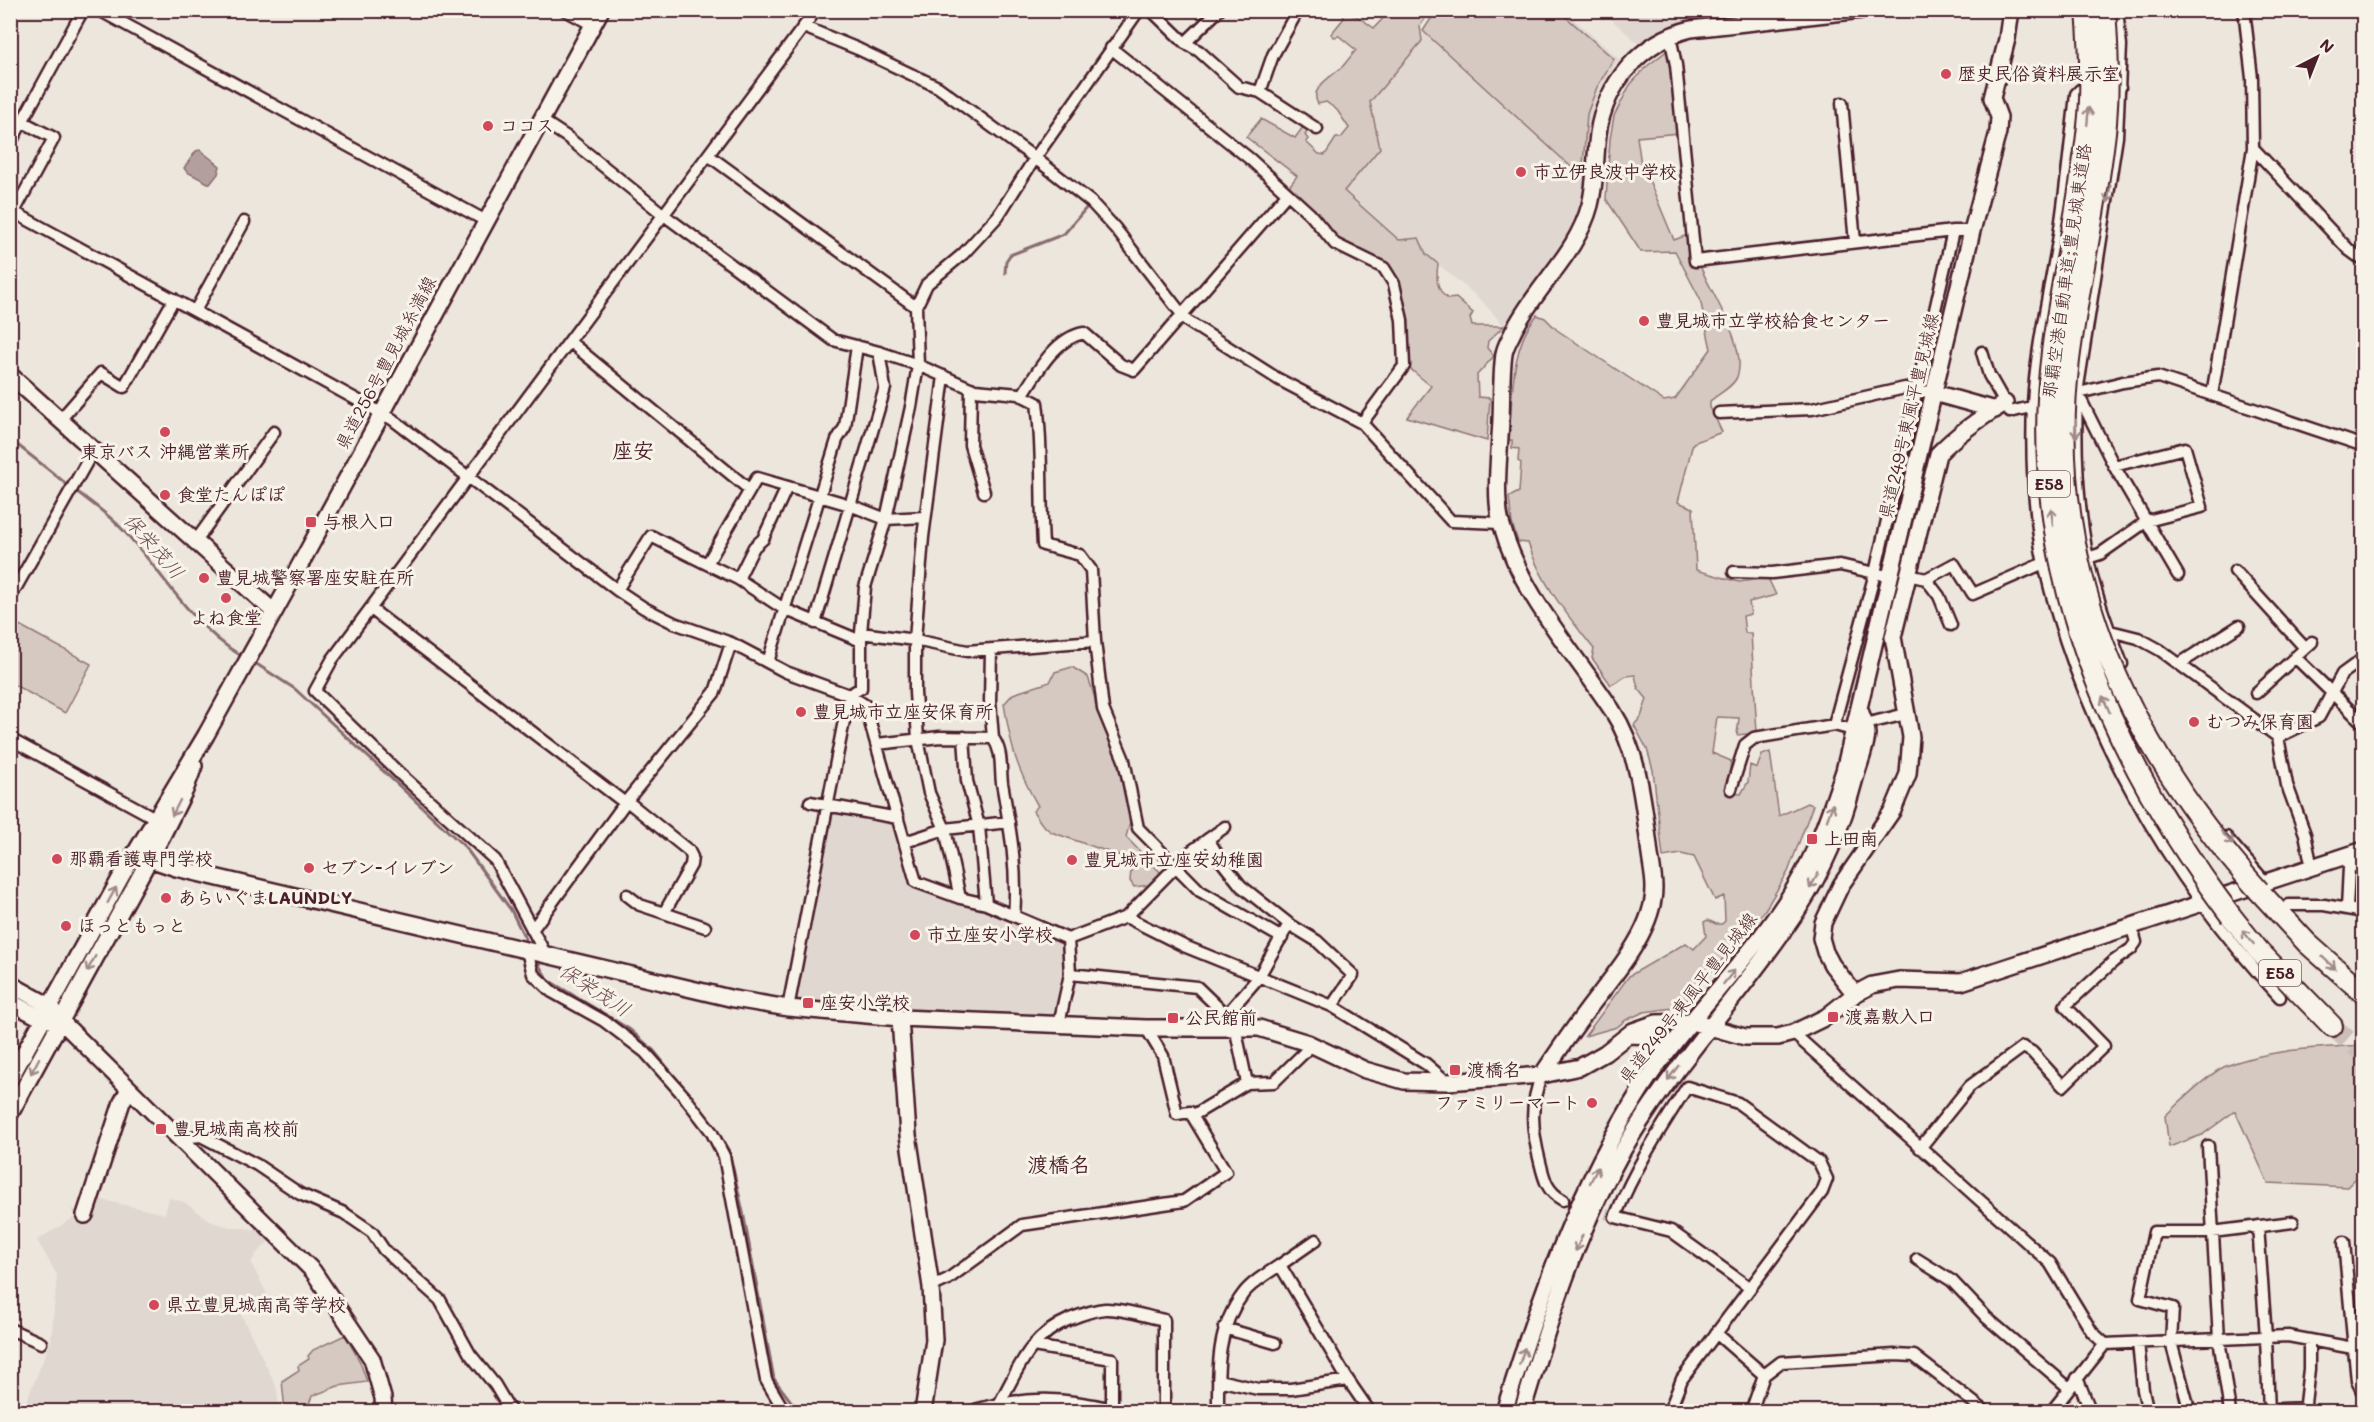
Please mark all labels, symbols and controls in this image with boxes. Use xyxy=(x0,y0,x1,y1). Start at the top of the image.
north arrow xyxy=(2287,27,2347,87)
text: N xyxy=(2316,34,2339,57)
place label: 歴史民俗資料展示室 xyxy=(1958,61,2120,85)
marker: 歴史民俗資料展示室 xyxy=(1939,67,1953,81)
one-way arrow xyxy=(2083,106,2094,126)
place label: ココス xyxy=(500,113,554,137)
marker: ココス xyxy=(481,119,495,133)
street label: 那覇空港自動車道;豊見城東道路 xyxy=(2036,141,2096,400)
place label: 市立伊良波中学校 xyxy=(1533,159,1677,183)
marker: 市立伊良波中学校 xyxy=(1514,165,1528,179)
one-way arrow xyxy=(2103,184,2114,204)
street label: 県道256号豊見城糸満線 xyxy=(329,272,441,454)
place label: 豊見城市立学校給食センター xyxy=(1656,308,1890,332)
street label: 県道249号東風平豊見城線 xyxy=(1873,310,1943,521)
marker: 豊見城市立学校給食センター xyxy=(1637,314,1651,328)
one-way arrow xyxy=(2071,418,2082,438)
marker: 東京バス 沖縄営業所 xyxy=(158,425,172,439)
district label: 座安 xyxy=(612,436,654,463)
place label: 東京バス 沖縄営業所 xyxy=(81,439,249,463)
road number: E58 xyxy=(2028,471,2070,497)
place label: 食堂たんぽぽ xyxy=(177,482,285,506)
marker: 食堂たんぽぽ xyxy=(158,488,172,502)
water label: 保栄茂川 xyxy=(119,507,191,584)
one-way arrow xyxy=(2047,508,2058,528)
place label: 与根入口 xyxy=(323,509,395,533)
marker: 与根入口 xyxy=(304,515,318,529)
place label: 豊見城警察署座安駐在所 xyxy=(216,565,414,589)
marker: 豊見城警察署座安駐在所 xyxy=(197,571,211,585)
marker: よね食堂 xyxy=(219,591,233,605)
place label: よね食堂 xyxy=(190,605,262,629)
one-way arrow xyxy=(2100,695,2111,714)
place label: 豊見城市立座安保育所 xyxy=(813,699,993,723)
marker: 豊見城市立座安保育所 xyxy=(794,705,808,719)
place label: むつみ保育園 xyxy=(2206,709,2314,733)
marker: むつみ保育園 xyxy=(2187,715,2201,729)
one-way arrow xyxy=(170,799,181,817)
one-way arrow xyxy=(1825,803,1836,821)
place label: 上田南 xyxy=(1824,826,1878,850)
one-way arrow xyxy=(2220,830,2234,845)
marker: 上田南 xyxy=(1805,832,1819,846)
place label: 那覇看護専門学校 xyxy=(69,846,213,870)
place label: 豊見城市立座安幼稚園 xyxy=(1084,847,1264,871)
marker: 那覇看護専門学校 xyxy=(50,852,64,866)
marker: 豊見城市立座安幼稚園 xyxy=(1065,853,1079,867)
place label: セブン-イレブン xyxy=(321,855,455,879)
marker: セブン-イレブン xyxy=(302,861,316,875)
one-way arrow xyxy=(1808,872,1819,890)
place label: あらいぐまLAUNDLY xyxy=(178,885,352,909)
one-way arrow xyxy=(107,886,118,904)
marker: あらいぐまLAUNDLY xyxy=(159,891,173,905)
street label: 県道249号東風平豊見城線 xyxy=(1613,907,1762,1088)
place label: ほっともっと xyxy=(78,913,186,937)
marker: ほっともっと xyxy=(59,919,73,933)
place label: 市立座安小学校 xyxy=(927,922,1053,946)
marker: 市立座安小学校 xyxy=(908,928,922,942)
one-way arrow xyxy=(2242,930,2255,946)
one-way arrow xyxy=(85,955,97,972)
water label: 保栄茂川 xyxy=(555,956,636,1022)
one-way arrow xyxy=(2322,956,2337,971)
road number: E58 xyxy=(2259,960,2301,986)
one-way arrow xyxy=(1722,969,1735,985)
place label: 座安小学校 xyxy=(820,990,910,1014)
marker: 座安小学校 xyxy=(801,996,815,1010)
place label: 渡嘉敷入口 xyxy=(1845,1004,1935,1028)
place label: 公民館前 xyxy=(1185,1005,1257,1029)
marker: 渡嘉敷入口 xyxy=(1826,1010,1840,1024)
marker: 公民館前 xyxy=(1166,1011,1180,1025)
one-way arrow xyxy=(29,1057,41,1075)
place label: 渡橋名 xyxy=(1467,1057,1521,1081)
marker: 渡橋名 xyxy=(1448,1063,1462,1077)
one-way arrow xyxy=(1667,1065,1680,1081)
place label: ファミリーマート xyxy=(1435,1090,1580,1114)
marker: ファミリーマート xyxy=(1585,1096,1599,1110)
place label: 豊見城南高校前 xyxy=(173,1116,299,1140)
marker: 豊見城南高校前 xyxy=(154,1122,168,1136)
district label: 渡橋名 xyxy=(1028,1150,1091,1177)
one-way arrow xyxy=(1588,1166,1600,1184)
one-way arrow xyxy=(1573,1234,1584,1252)
place label: 県立豊見城南高等学校 xyxy=(166,1292,346,1316)
marker: 県立豊見城南高等学校 xyxy=(147,1298,161,1312)
one-way arrow xyxy=(1517,1347,1528,1366)

